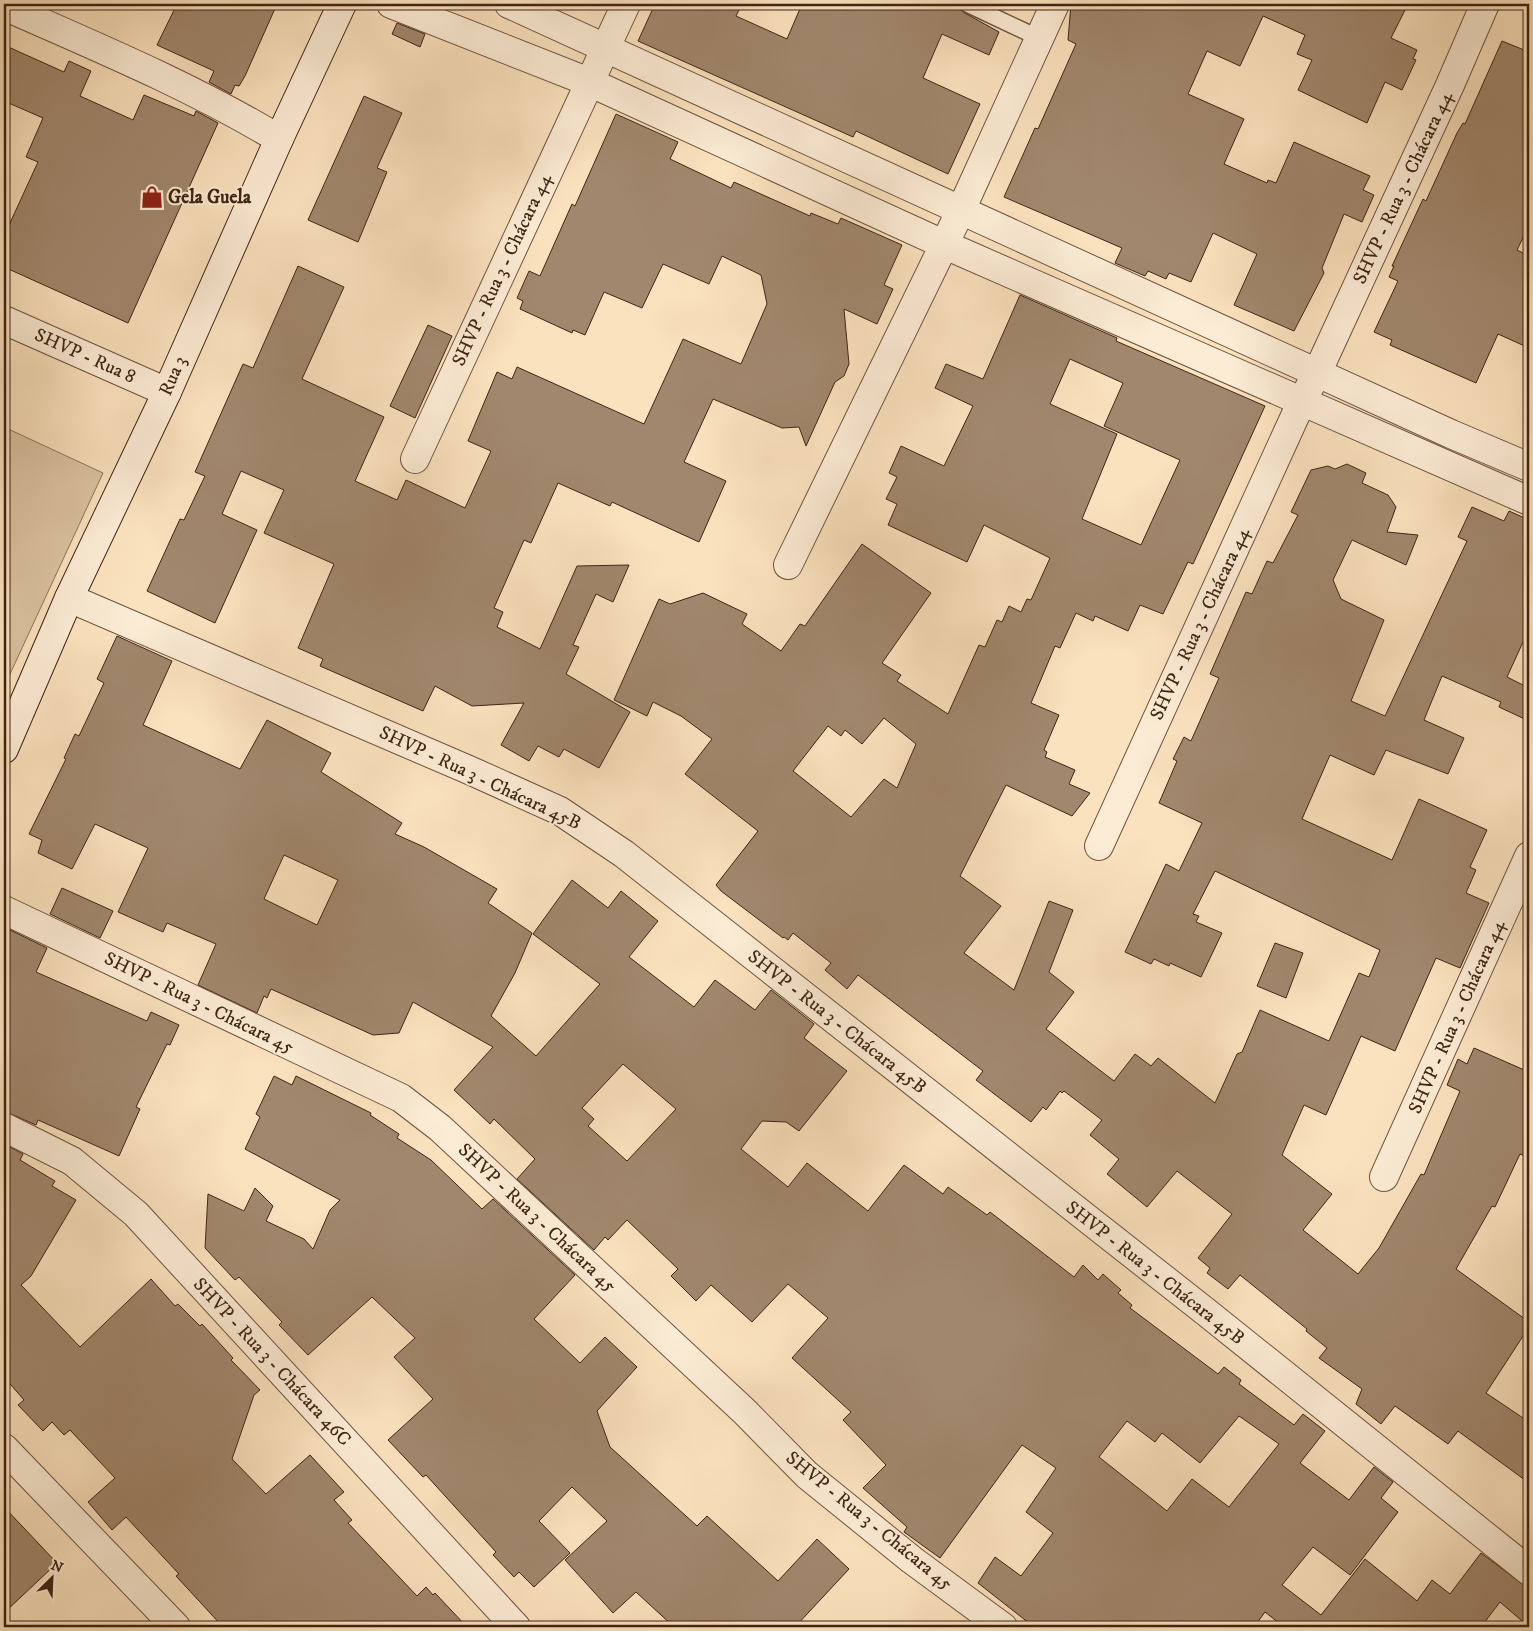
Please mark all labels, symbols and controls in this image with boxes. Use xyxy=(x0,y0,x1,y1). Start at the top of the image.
street label: SHVP - Rua 3 - Chácara 44 xyxy=(1348,87,1458,288)
street label: SHVP - Rua 3 - Chácara 44 xyxy=(447,169,557,370)
shop icon: Gela Guela xyxy=(139,184,165,210)
place label: Gela Guela xyxy=(168,186,252,209)
street label: SHVP - Rua 8 xyxy=(31,323,139,389)
street label: Rua 3 xyxy=(154,353,192,399)
street label: SHVP - Rua 3 - Chácara 44 xyxy=(1145,523,1255,724)
street label: SHVP - Rua 3 - Chácara 45B xyxy=(375,721,585,835)
street label: SHVP - Rua 3 - Chácara 44 xyxy=(1404,916,1511,1117)
street label: SHVP - Rua 3 - Chácara 45B xyxy=(743,945,931,1099)
street label: SHVP - Rua 3 - Chácara 45 xyxy=(100,947,298,1059)
street label: SHVP - Rua 3 - Chácara 45 xyxy=(453,1139,621,1298)
street label: SHVP - Rua 3 - Chácara 45B xyxy=(1061,1196,1249,1350)
street label: SHVP - Rua 3 - Chácara 46C xyxy=(188,1273,356,1451)
street label: SHVP - Rua 3 - Chácara 45 xyxy=(781,1447,958,1596)
north arrow xyxy=(28,1554,78,1604)
text: N xyxy=(48,1556,66,1578)

